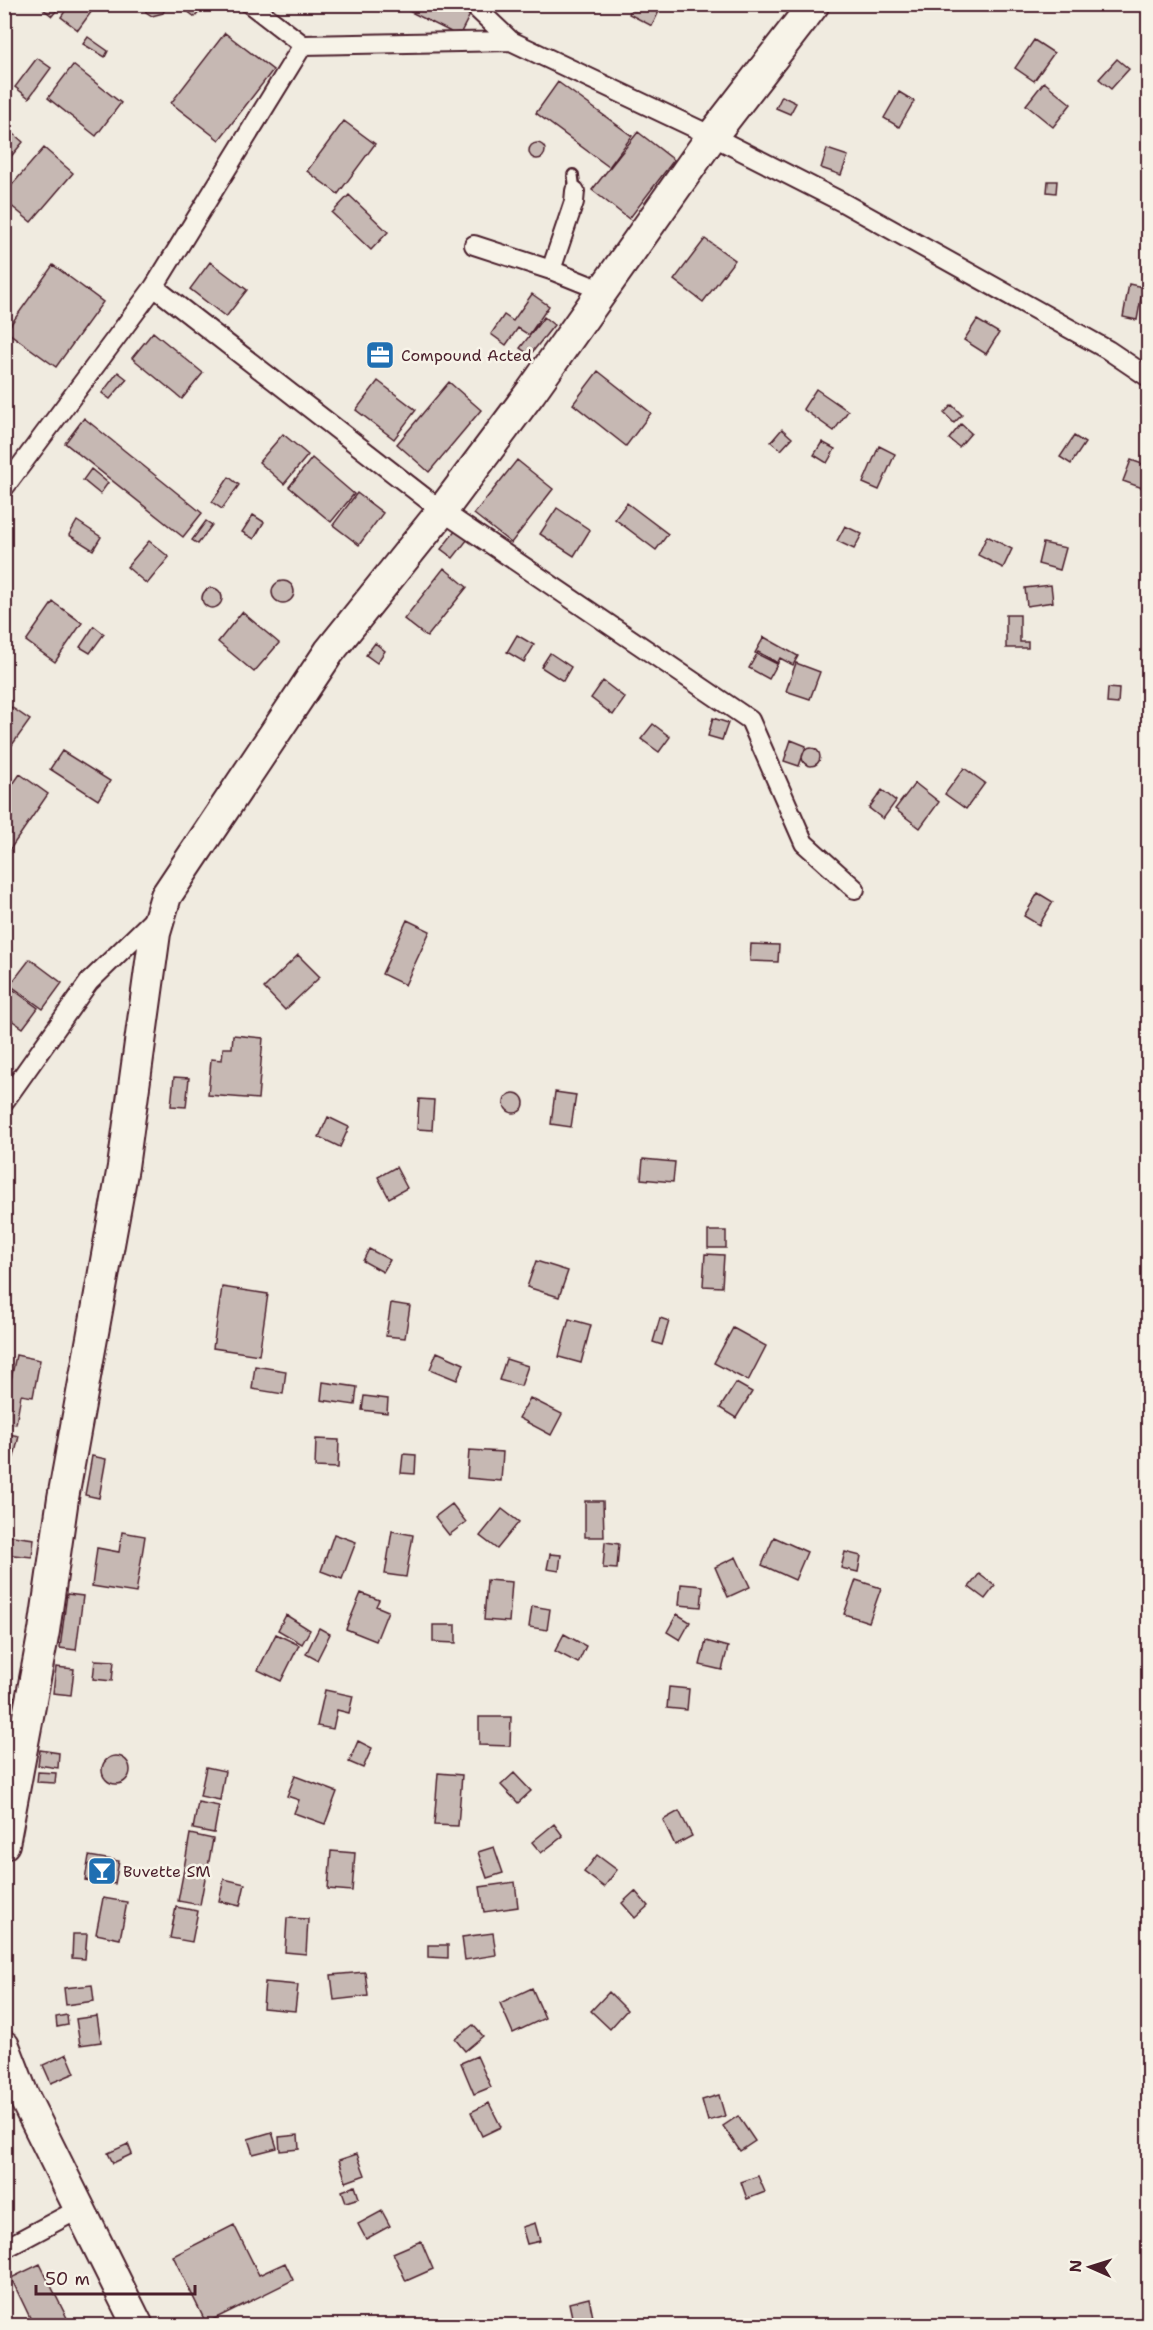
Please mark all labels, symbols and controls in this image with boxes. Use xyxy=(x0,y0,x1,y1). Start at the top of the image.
office icon: Compound Acted xyxy=(364,339,396,371)
place label: Compound Acted xyxy=(401,345,532,366)
bar icon: Buvette SM xyxy=(86,1855,118,1887)
place label: Buvette SM xyxy=(123,1861,211,1882)
north arrow xyxy=(1060,2237,1120,2297)
scale bar xyxy=(36,2258,195,2296)
text: N xyxy=(1065,2259,1086,2273)
text: 50 m xyxy=(45,2267,90,2291)

